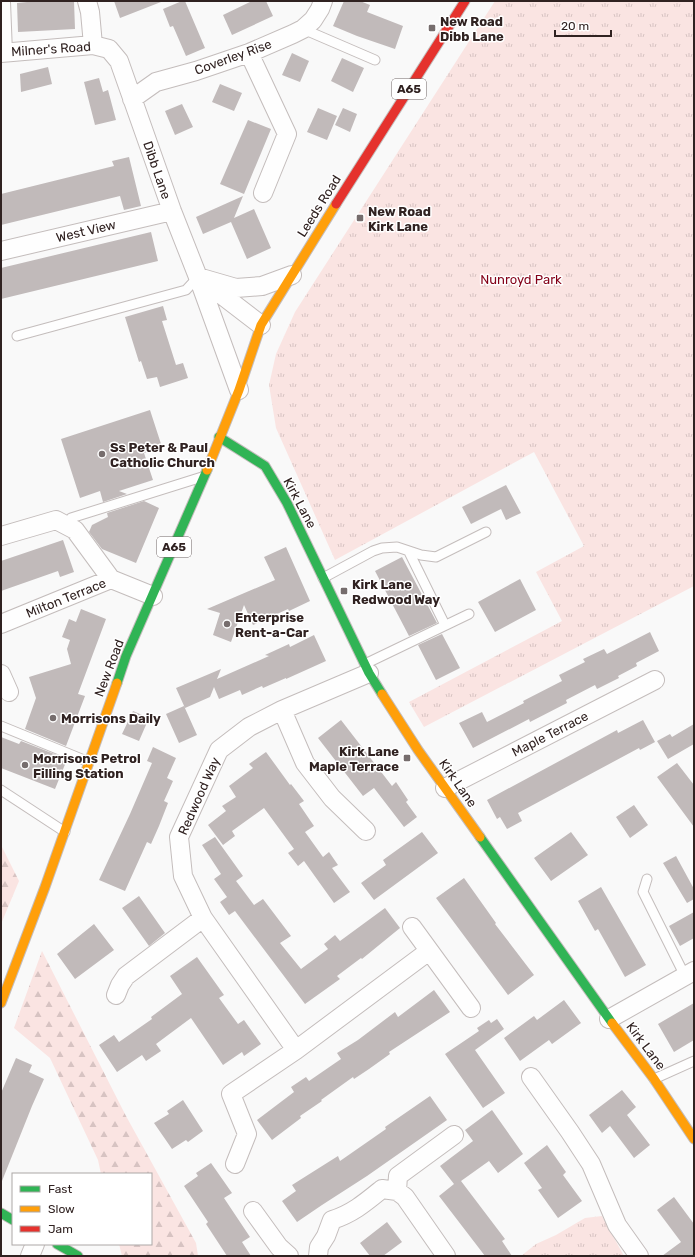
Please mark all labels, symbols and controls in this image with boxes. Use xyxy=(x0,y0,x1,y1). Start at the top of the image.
scale bar xyxy=(555,12,611,38)
place label: New Road Dibb Lane xyxy=(440,14,504,44)
text: 20 m xyxy=(561,19,589,33)
marker: New Road Dibb Lane xyxy=(427,23,437,33)
street label: Coverley Rise xyxy=(192,36,274,78)
street label: Milner's Road xyxy=(11,39,91,59)
road number: A65 xyxy=(392,79,426,99)
street label: Dibb Lane xyxy=(140,139,174,201)
street label: Leeds Road xyxy=(294,172,344,240)
place label: New Road Kirk Lane xyxy=(368,204,431,234)
marker: New Road Kirk Lane xyxy=(355,213,365,223)
street label: West View xyxy=(55,217,117,245)
park label: Nunroyd Park xyxy=(480,272,562,287)
place label: Ss Peter & Paul Catholic Church xyxy=(110,440,215,470)
marker: Ss Peter & Paul Catholic Church xyxy=(97,449,107,459)
street label: Kirk Lane xyxy=(280,475,320,531)
road number: A65 xyxy=(157,537,191,557)
street label: Milton Terrace xyxy=(24,575,108,621)
place label: Kirk Lane Redwood Way xyxy=(352,577,440,607)
marker: Kirk Lane Redwood Way xyxy=(339,586,349,596)
place label: Enterprise Rent-a-Car xyxy=(235,610,309,640)
marker: Enterprise Rent-a-Car xyxy=(222,619,232,629)
street label: New Road xyxy=(91,637,127,699)
street label: Maple Terrace xyxy=(509,708,591,760)
place label: Morrisons Daily xyxy=(61,711,161,726)
marker: Morrisons Daily xyxy=(48,713,58,723)
place label: Kirk Lane Maple Terrace xyxy=(309,744,399,774)
place label: Morrisons Petrol Filling Station xyxy=(33,751,141,781)
marker: Kirk Lane Maple Terrace xyxy=(402,753,412,763)
street label: Redwood Way xyxy=(175,755,223,837)
street label: Kirk Lane xyxy=(436,756,480,810)
marker: Morrisons Petrol Filling Station xyxy=(20,760,30,770)
street label: Kirk Lane xyxy=(623,1019,669,1073)
legend xyxy=(12,1173,152,1245)
text: Fast xyxy=(48,1182,72,1196)
text: Slow xyxy=(48,1202,75,1216)
text: Jam xyxy=(48,1222,73,1236)

